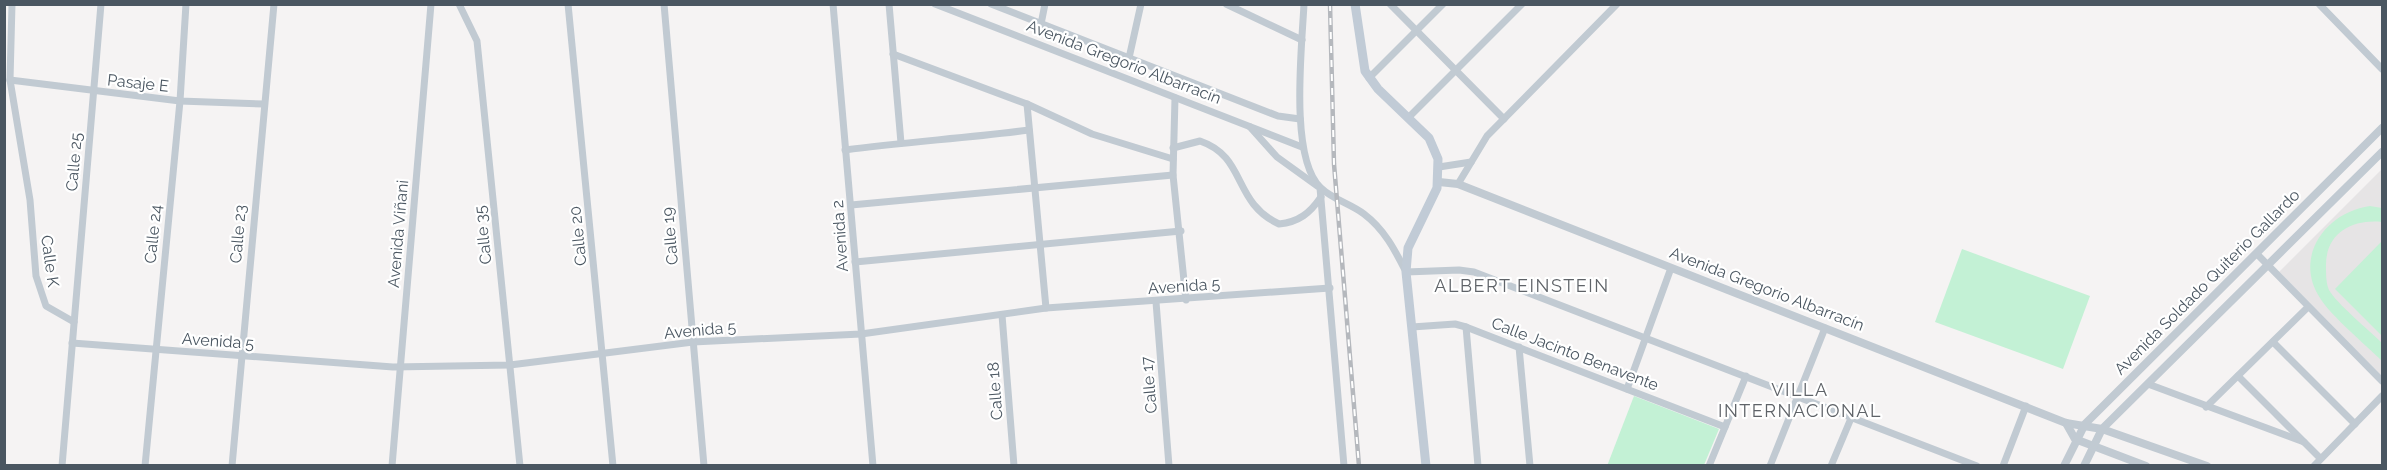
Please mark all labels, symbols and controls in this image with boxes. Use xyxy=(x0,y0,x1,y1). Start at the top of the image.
street label: Avenida Gregorio Albarracín xyxy=(1024,16,1224,108)
street label: Pasaje E xyxy=(106,70,170,96)
street label: Calle 25 xyxy=(62,132,86,192)
street label: Avenida Viñani xyxy=(384,179,412,289)
street label: Avenida Soldado Quiterio Gallardo xyxy=(2110,185,2304,379)
street label: Avenida 2 xyxy=(828,200,852,272)
street label: Calle 24 xyxy=(140,203,166,264)
street label: Calle 23 xyxy=(226,204,250,264)
street label: Calle 35 xyxy=(470,204,496,265)
street label: Calle 20 xyxy=(565,205,591,267)
street label: Calle 19 xyxy=(658,206,682,266)
street label: Calle K xyxy=(37,234,63,289)
street label: Avenida Gregorio Albarracín xyxy=(1667,243,1867,335)
street label: Avenida 5 xyxy=(1147,274,1221,298)
district label: ALBERT EINSTEIN xyxy=(1434,275,1610,296)
street label: Calle Jacinto Benavente xyxy=(1489,313,1661,395)
street label: Avenida 5 xyxy=(663,317,737,343)
street label: Avenida 5 xyxy=(181,329,255,353)
street label: Calle 17 xyxy=(1137,355,1161,414)
street label: Calle 18 xyxy=(983,361,1007,421)
district label: VILLA INTERNACIONAL xyxy=(1718,379,1882,421)

